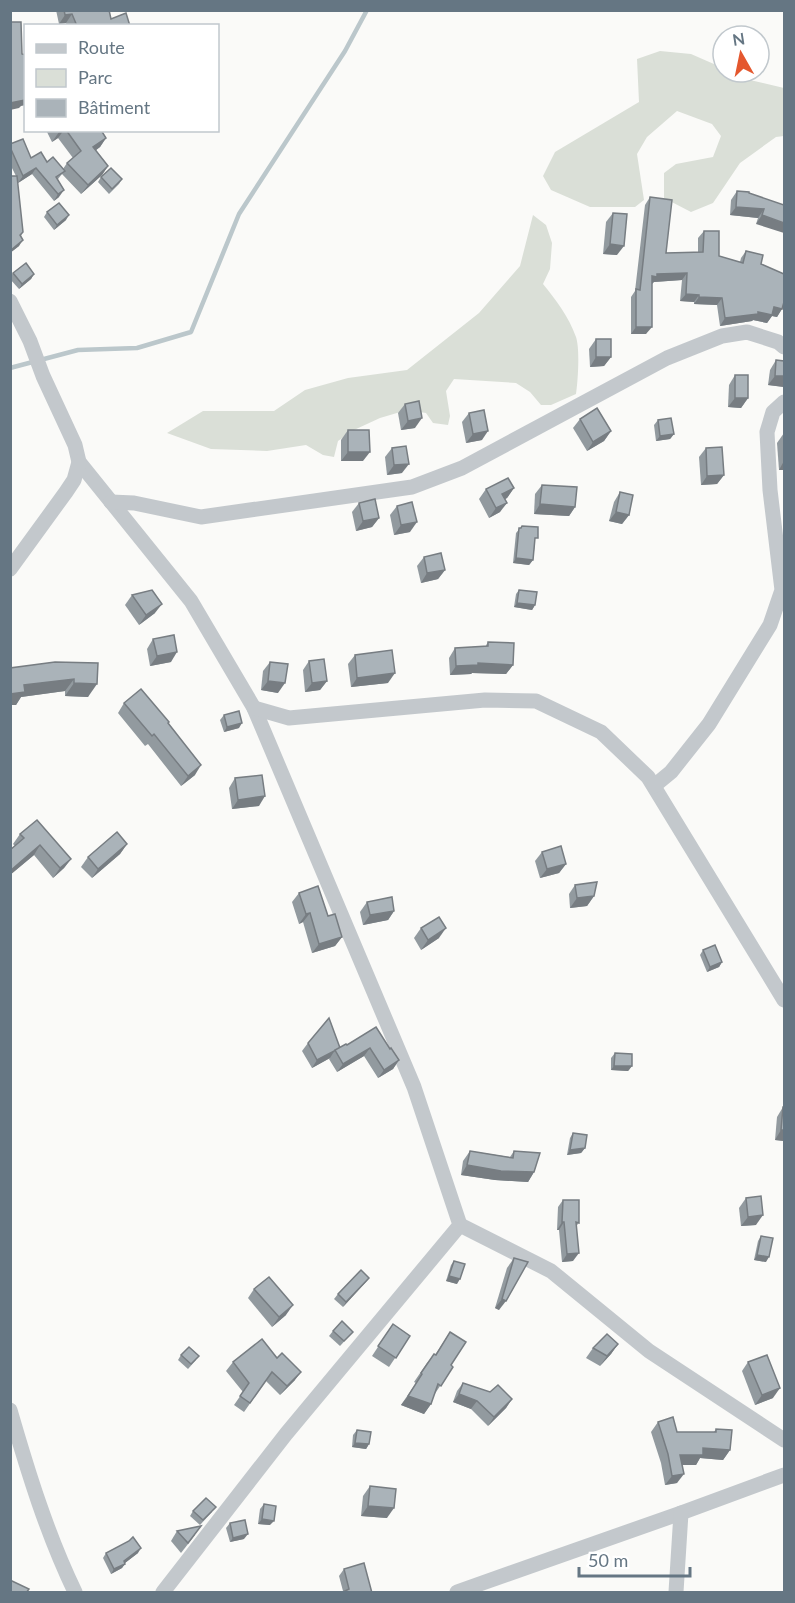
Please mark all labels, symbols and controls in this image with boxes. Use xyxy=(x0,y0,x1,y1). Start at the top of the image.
legend xyxy=(24,24,219,132)
north arrow xyxy=(711,24,771,84)
text: N xyxy=(731,28,746,49)
text: Route xyxy=(78,36,125,58)
text: Parc xyxy=(78,66,113,88)
text: Bâtiment xyxy=(78,96,151,118)
scale bar xyxy=(579,1540,690,1578)
text: 50 m xyxy=(588,1549,628,1571)

